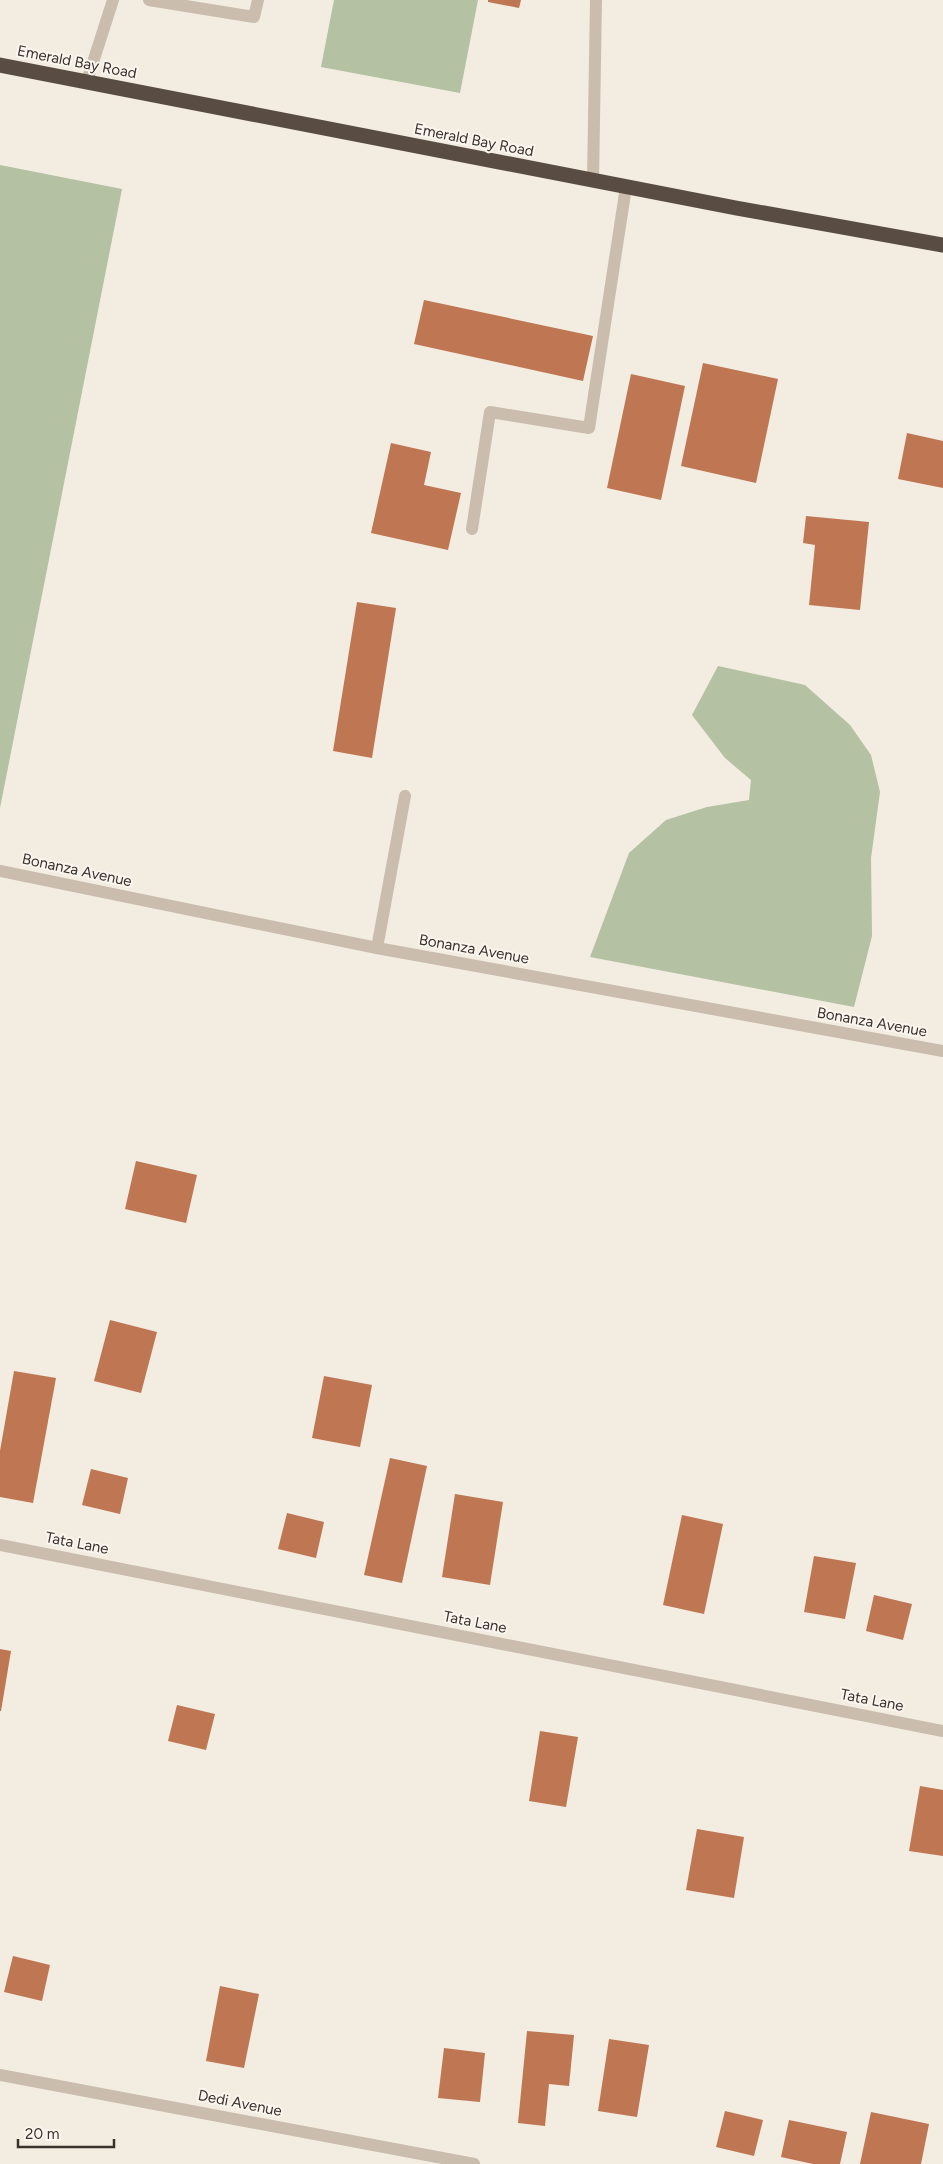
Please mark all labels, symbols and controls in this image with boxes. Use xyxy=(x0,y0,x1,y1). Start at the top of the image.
street label: Emerald Bay Road xyxy=(16,42,138,82)
street label: Emerald Bay Road xyxy=(413,120,535,160)
street label: Bonanza Avenue xyxy=(20,850,134,890)
street label: Bonanza Avenue xyxy=(417,930,531,968)
street label: Bonanza Avenue xyxy=(815,1003,929,1041)
street label: Tata Lane xyxy=(44,1528,110,1558)
street label: Tata Lane xyxy=(442,1607,508,1637)
street label: Tata Lane xyxy=(839,1685,905,1715)
street label: Dedi Avenue xyxy=(196,2086,284,2120)
scale bar xyxy=(18,2116,114,2148)
text: 20 m xyxy=(25,2125,59,2143)

